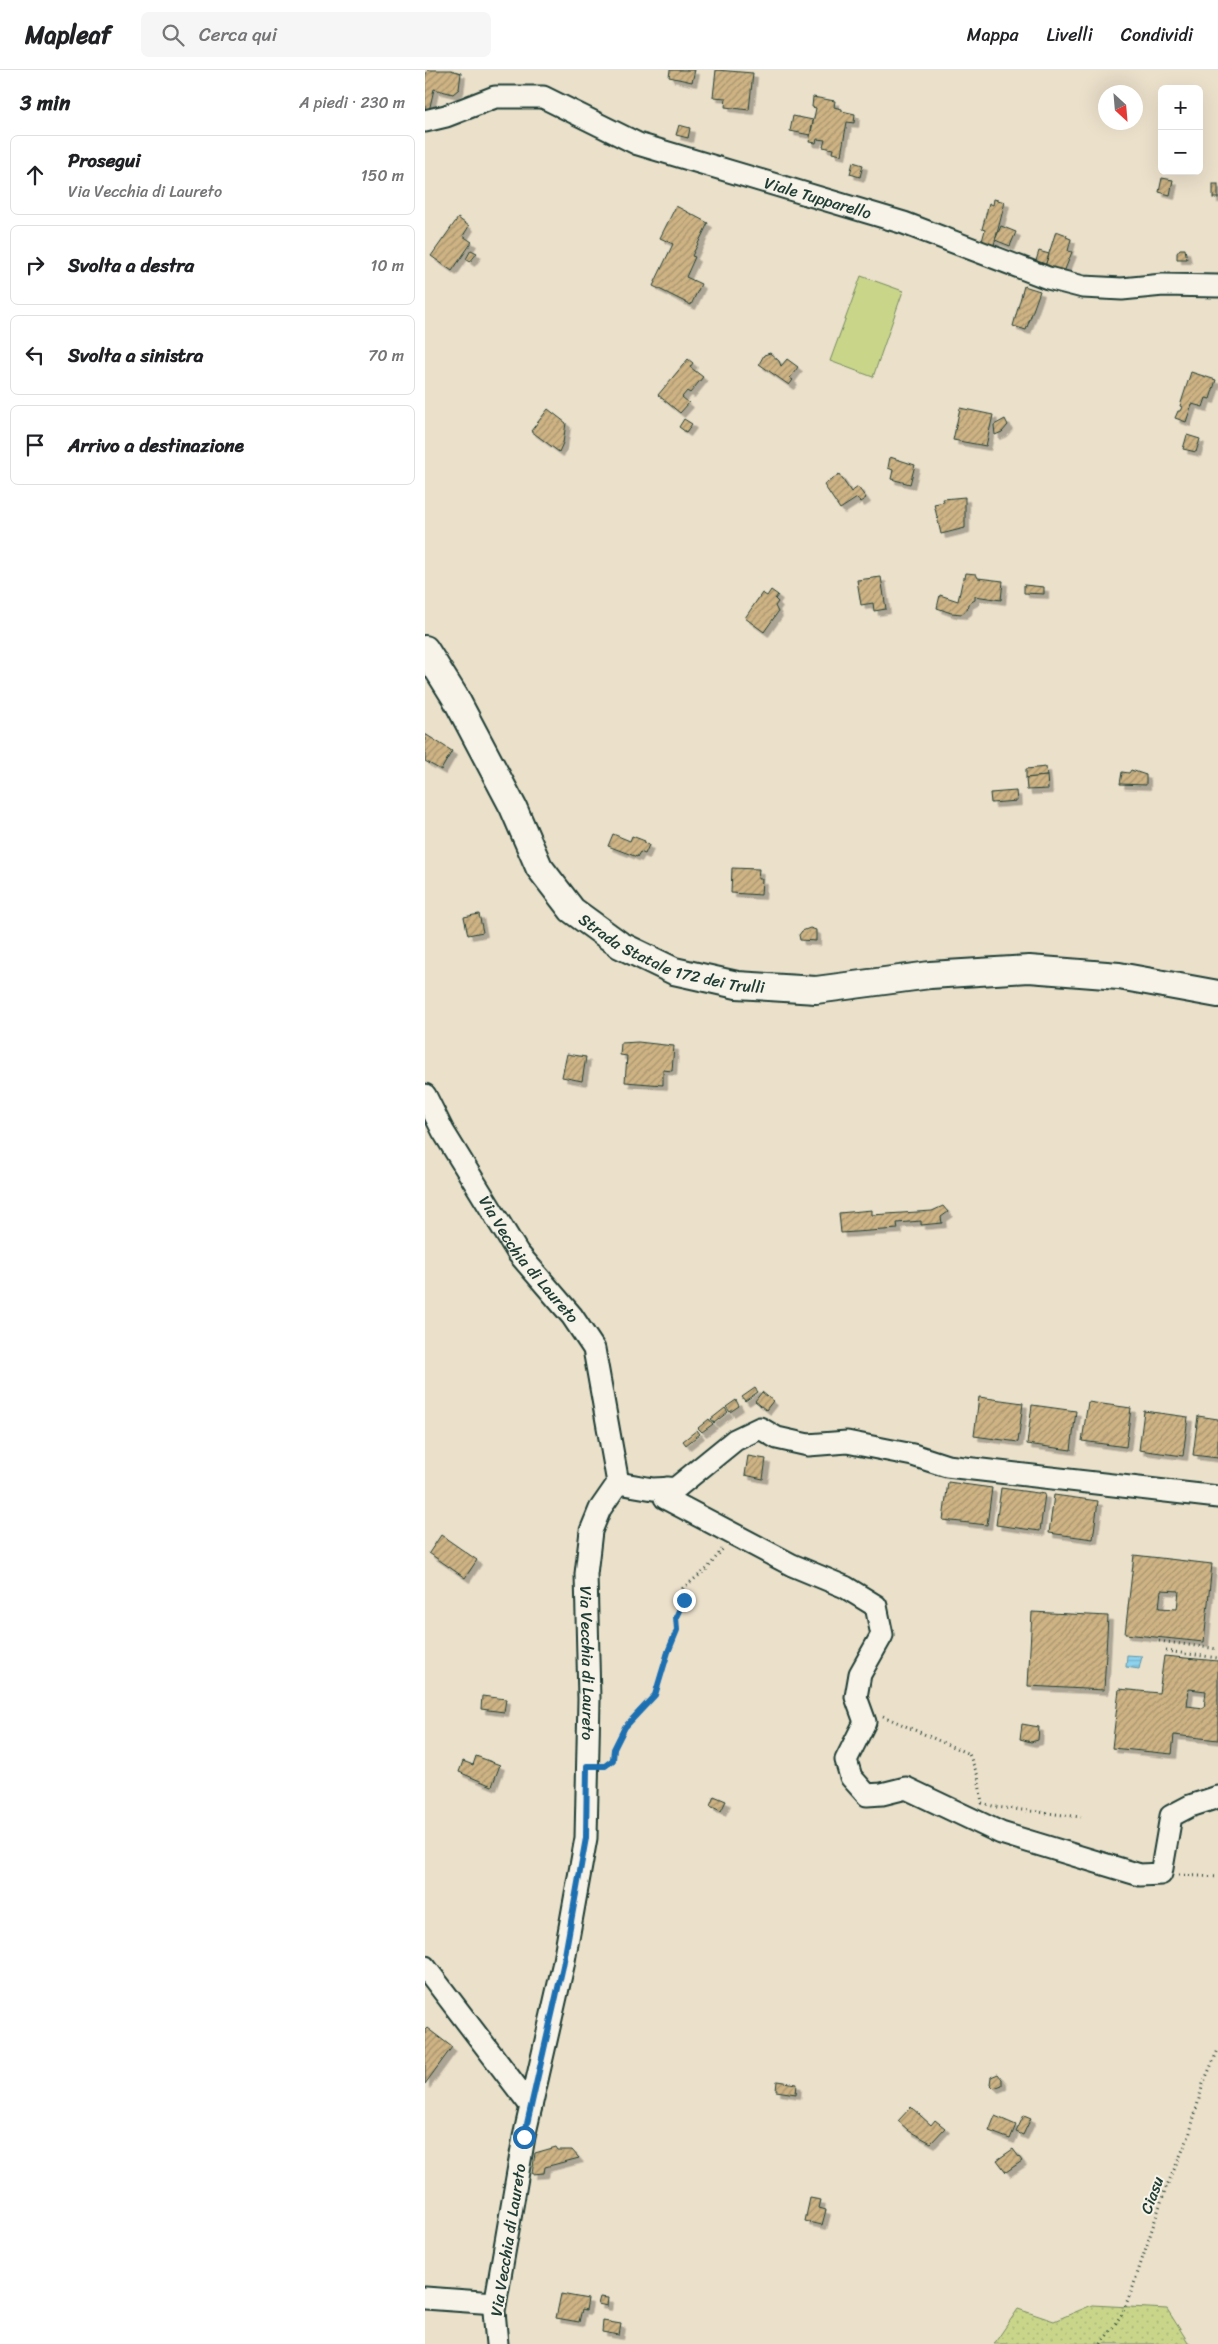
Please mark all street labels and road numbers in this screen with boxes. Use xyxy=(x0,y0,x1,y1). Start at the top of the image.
street label: Viale Tupparello xyxy=(761,168,875,227)
street label: Strada Statale 172 dei Trulli xyxy=(573,905,766,1001)
street label: Via Vecchia di Laureto xyxy=(471,1190,587,1329)
street label: Via Vecchia di Laureto xyxy=(572,1586,604,1741)
street label: Via Vecchia di Laureto xyxy=(482,2162,534,2318)
street label: Ciasu xyxy=(1132,2172,1172,2218)

